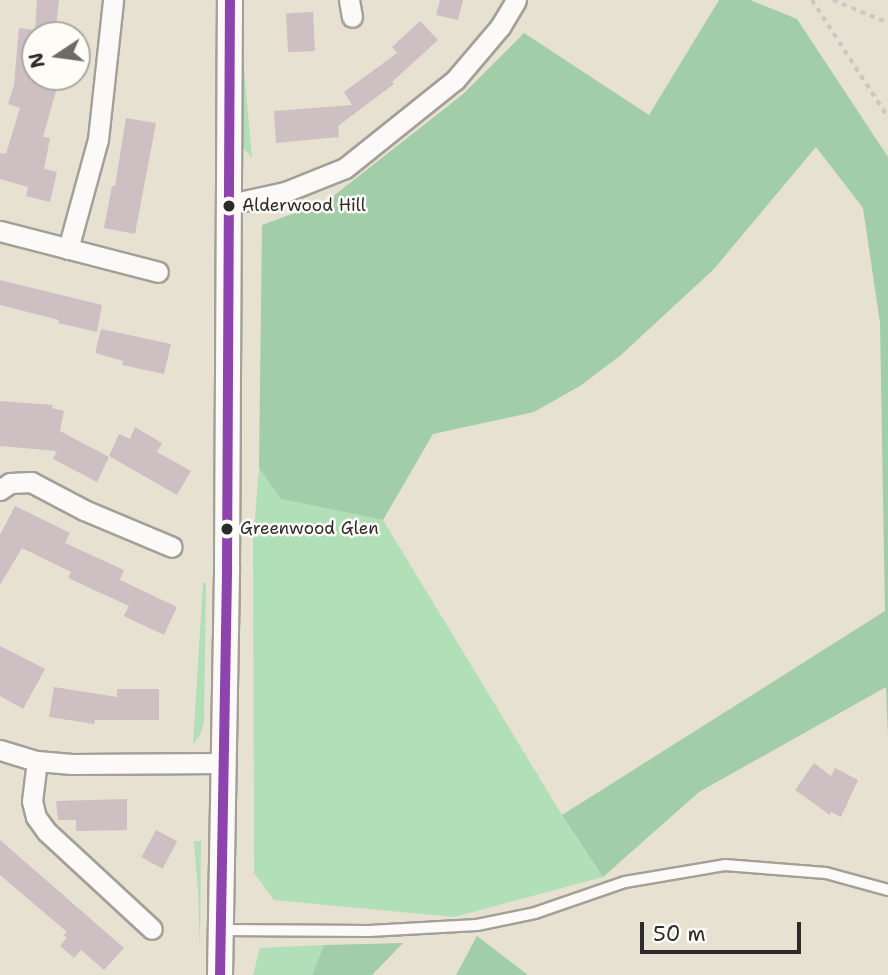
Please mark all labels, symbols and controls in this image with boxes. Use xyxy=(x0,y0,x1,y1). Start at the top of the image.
north arrow xyxy=(21,21,91,91)
text: N xyxy=(23,50,51,71)
place label: Alderwood Hill xyxy=(242,196,366,216)
marker: Alderwood Hill xyxy=(222,199,236,213)
place label: Greenwood Glen xyxy=(240,519,379,539)
marker: Greenwood Glen xyxy=(220,522,234,536)
scale bar xyxy=(643,908,804,952)
text: 50 m xyxy=(653,920,706,948)

